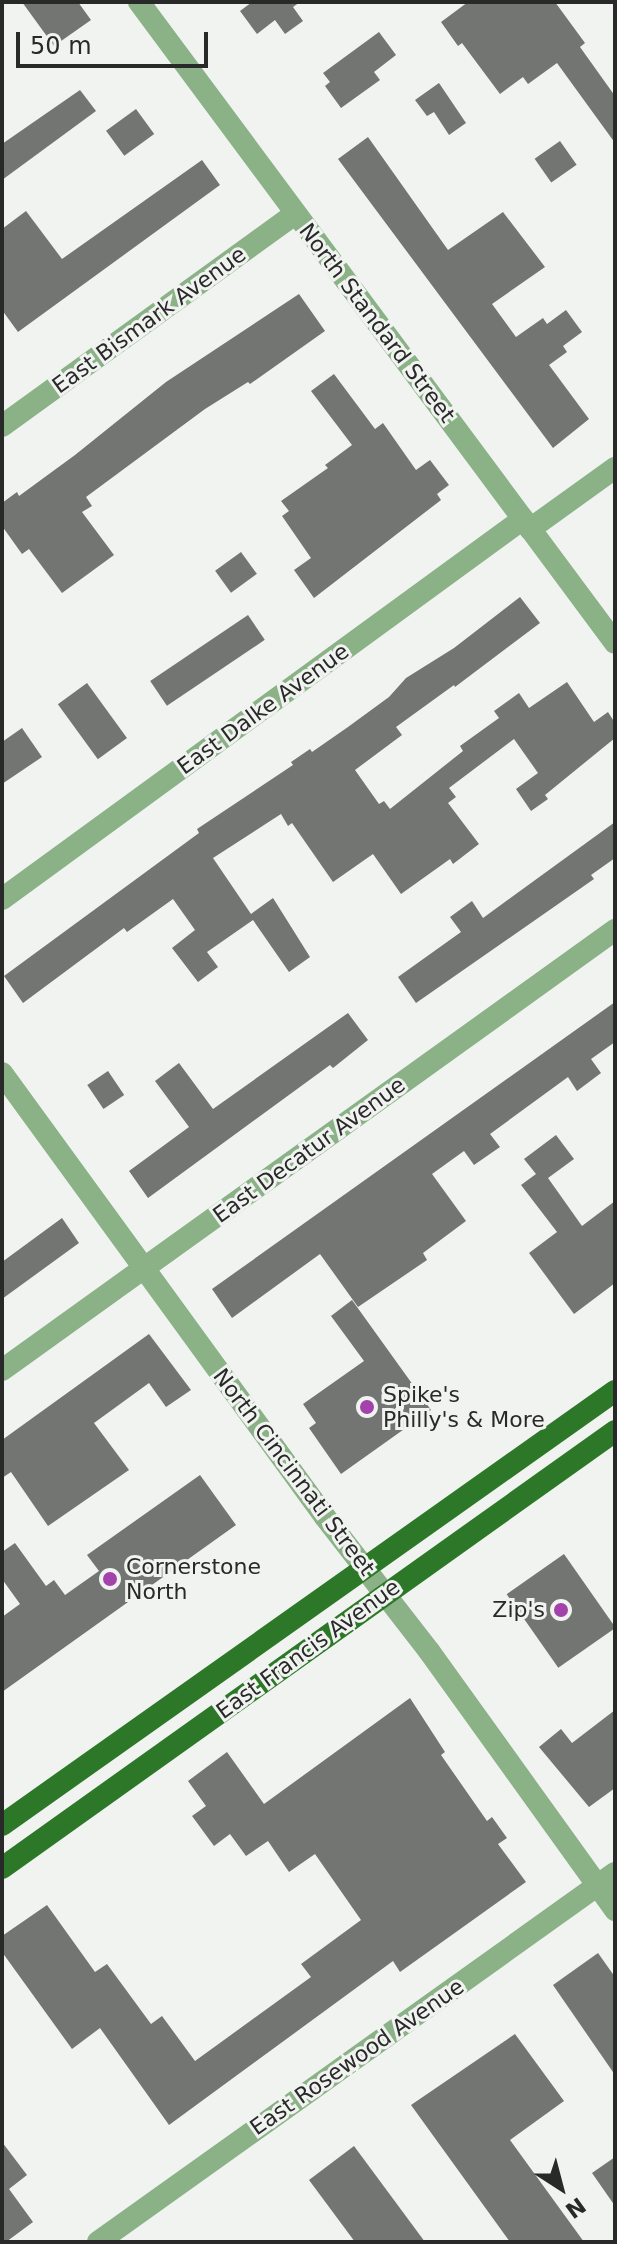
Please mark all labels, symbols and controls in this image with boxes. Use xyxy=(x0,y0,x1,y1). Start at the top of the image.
scale bar xyxy=(20,16,212,66)
text: 50 m xyxy=(30,32,92,60)
street label: North Standard Street xyxy=(294,218,460,428)
street label: East Bismark Avenue xyxy=(47,241,251,399)
street label: East Dalke Avenue xyxy=(172,638,354,780)
street label: East Decatur Avenue xyxy=(208,1071,410,1229)
street label: North Cincinnati Street xyxy=(208,1363,380,1581)
place label: Spike's Philly's & More xyxy=(383,1381,545,1432)
marker: Spike's Philly's & More xyxy=(358,1398,376,1416)
place label: Cornerstone North xyxy=(126,1553,261,1604)
marker: Cornerstone North xyxy=(101,1570,119,1588)
street label: East Francis Avenue xyxy=(211,1574,405,1724)
place label: Zip's xyxy=(492,1597,545,1623)
marker: Zip's xyxy=(552,1601,570,1619)
street label: East Rosewood Avenue xyxy=(245,1973,469,2141)
north arrow xyxy=(521,2148,601,2228)
text: N xyxy=(561,2192,590,2223)

